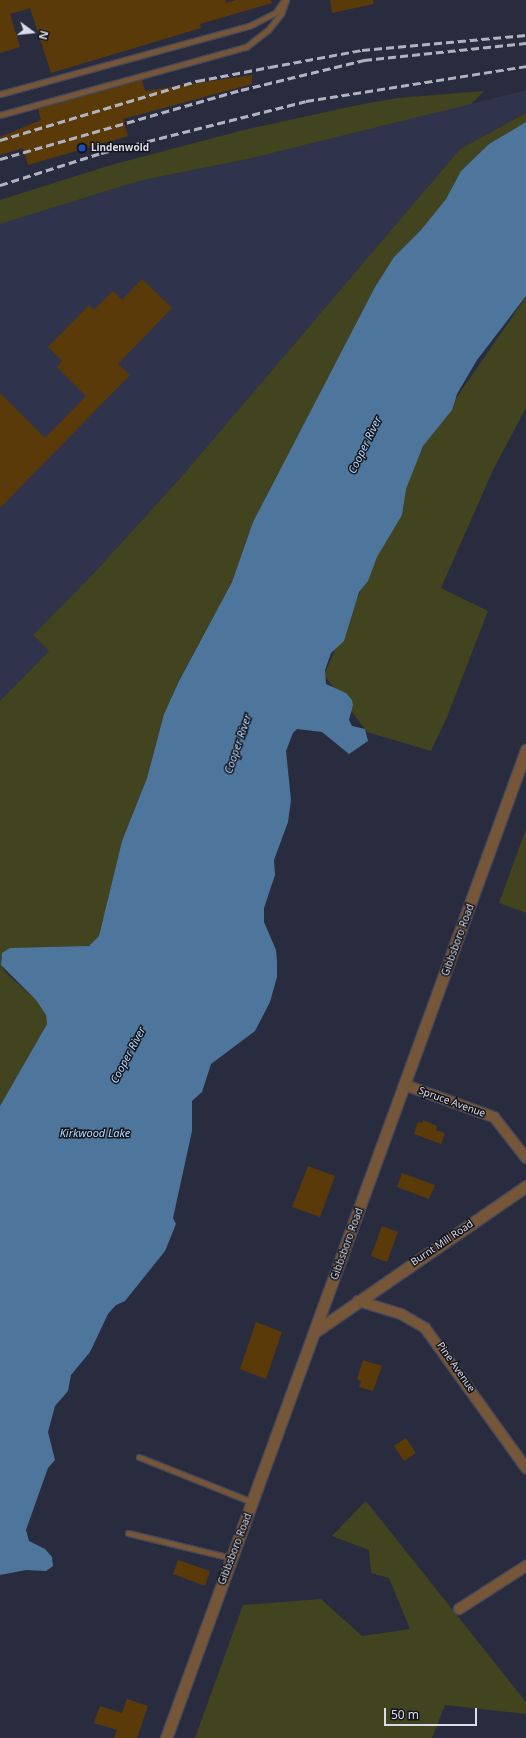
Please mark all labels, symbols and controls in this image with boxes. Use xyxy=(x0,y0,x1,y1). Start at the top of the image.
north arrow xyxy=(12,12,52,52)
text: N xyxy=(36,29,52,41)
marker: Lindenwold xyxy=(76,142,88,154)
place label: Lindenwold xyxy=(91,142,149,154)
water label: Cooper River xyxy=(345,414,385,476)
water label: Cooper River xyxy=(222,713,254,775)
street label: Gibbsboro Road xyxy=(439,902,477,978)
water label: Cooper River xyxy=(108,1024,148,1086)
street label: Spruce Avenue xyxy=(417,1084,487,1120)
water label: Kirkwood Lake xyxy=(60,1126,130,1140)
street label: Gibbsboro Road xyxy=(328,1206,366,1282)
street label: Burnt Mill Road xyxy=(409,1218,475,1268)
street label: Pine Avenue xyxy=(434,1340,478,1394)
street label: Gibbsboro Road xyxy=(216,1511,254,1587)
scale bar xyxy=(386,1700,479,1726)
text: 50 m xyxy=(391,1706,419,1723)

